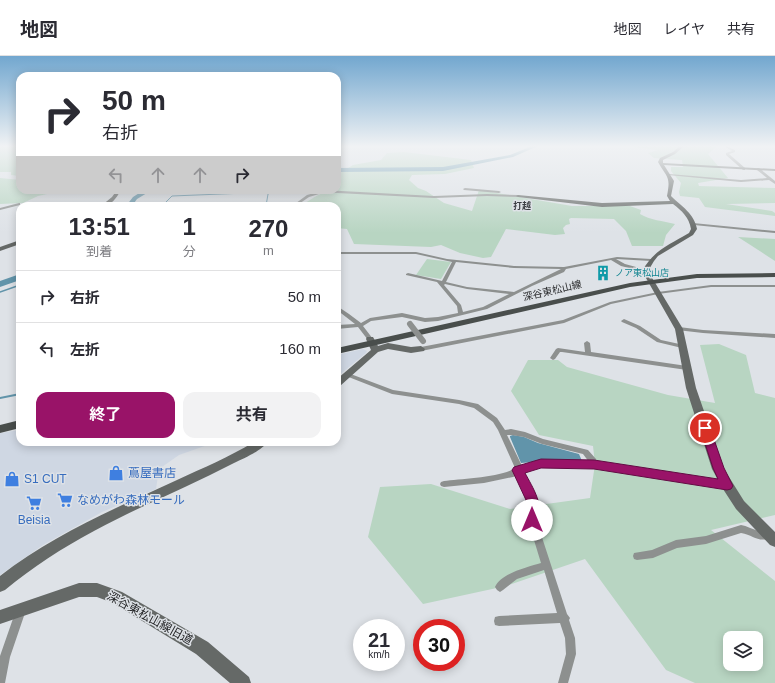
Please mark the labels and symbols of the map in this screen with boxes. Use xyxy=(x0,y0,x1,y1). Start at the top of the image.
district label: 打越 xyxy=(513,200,531,211)
building icon: ノア東松山店 xyxy=(594,264,612,282)
place label: ノア東松山店 xyxy=(615,268,669,278)
street label: 深谷東松山線 xyxy=(522,278,583,303)
pin xyxy=(688,411,722,445)
shop icon: 蔦屋書店 xyxy=(107,464,125,482)
place label: 蔦屋書店 xyxy=(128,466,176,480)
shop icon: S1 CUT xyxy=(3,470,21,488)
place label: S1 CUT xyxy=(24,472,67,486)
supermarket icon: なめがわ森林モール xyxy=(56,491,74,509)
place label: なめがわ森林モール xyxy=(77,493,185,507)
supermarket icon: Beisia xyxy=(25,494,43,512)
position arrow xyxy=(511,499,553,541)
place label: Beisia xyxy=(18,513,51,527)
street label: 深谷東松山線旧道 xyxy=(105,589,195,647)
speed limit sign: 30 xyxy=(413,619,465,671)

